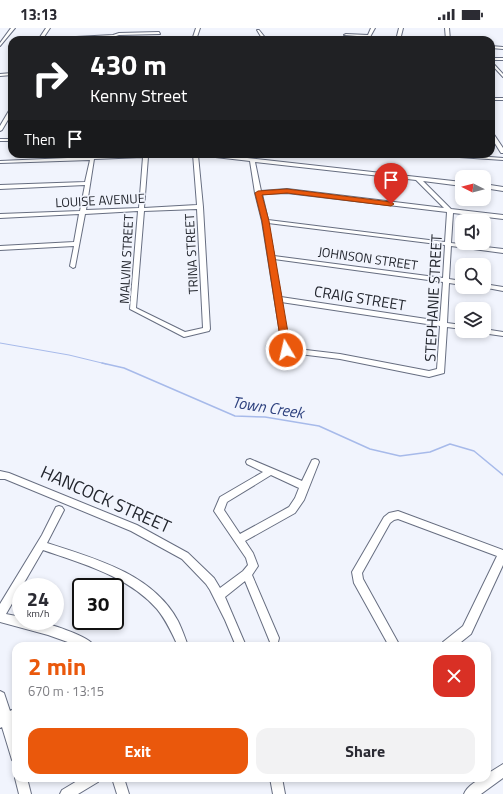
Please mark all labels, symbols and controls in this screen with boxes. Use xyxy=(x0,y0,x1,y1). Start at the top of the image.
text: 13:13 xyxy=(20,3,57,26)
text: 430 m xyxy=(90,43,167,86)
icon: right xyxy=(24,52,76,104)
text: Kenny Street xyxy=(90,82,187,109)
text: Then xyxy=(24,128,56,151)
icon: arrive xyxy=(64,128,86,150)
pin xyxy=(374,163,408,204)
icon: arrive xyxy=(380,169,402,191)
north arrow xyxy=(455,170,491,206)
map controls xyxy=(455,170,491,338)
street label: LOUISE AVENUE xyxy=(55,188,145,212)
street label: TRINA STREET xyxy=(179,213,203,295)
street label: MALVIN STREET xyxy=(114,214,138,304)
button: sound xyxy=(455,214,491,250)
street label: STEPHANIE STREET xyxy=(418,234,448,362)
street label: JOHNSON STREET xyxy=(317,241,419,275)
button: search xyxy=(455,258,491,294)
street label: CRAIG STREET xyxy=(313,279,407,317)
button: layers xyxy=(455,302,491,338)
position arrow xyxy=(265,329,307,371)
water label: Town Creek xyxy=(231,390,307,425)
street label: HANCOCK STREET xyxy=(36,458,176,540)
speed limit sign: 30 xyxy=(72,578,124,630)
text: 24 xyxy=(27,583,49,614)
text: km/h xyxy=(27,606,49,621)
text: 2 min xyxy=(28,648,86,684)
button: close xyxy=(433,655,475,697)
text: 670 m · 13:15 xyxy=(28,681,104,701)
button: Exit xyxy=(28,728,248,774)
button: Share xyxy=(256,728,475,774)

